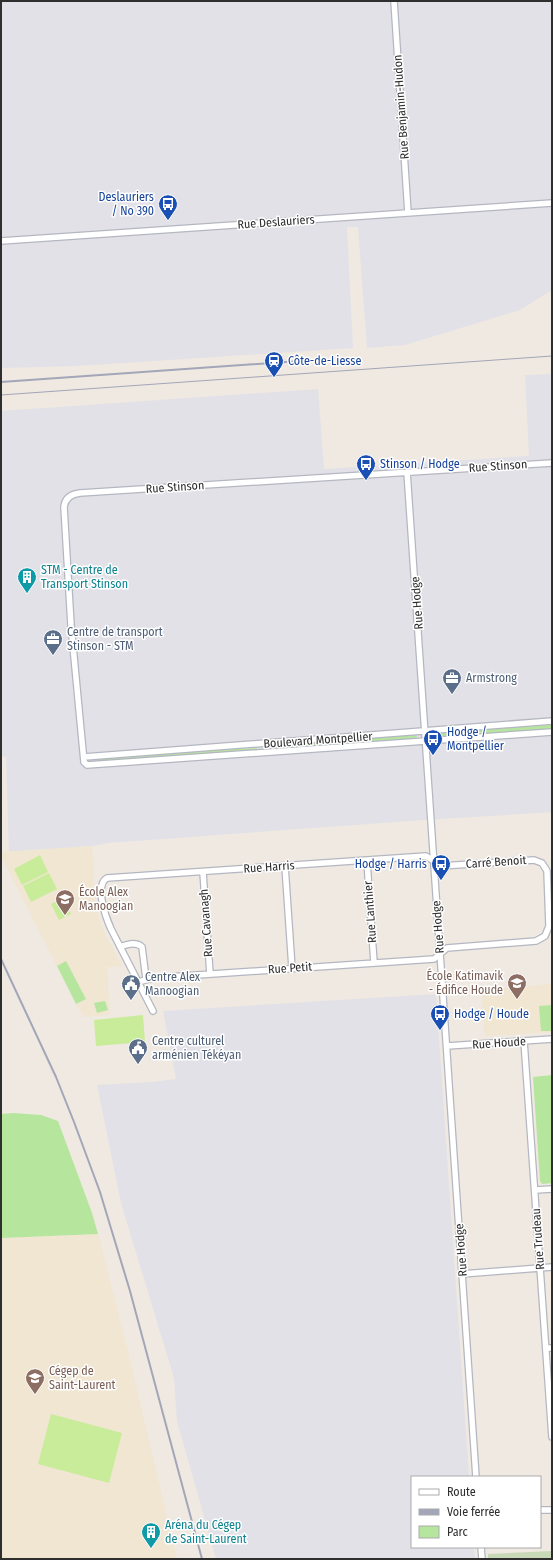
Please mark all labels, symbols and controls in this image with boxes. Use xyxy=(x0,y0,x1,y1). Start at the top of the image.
street label: Rue Benjamin-Hudon xyxy=(390,54,412,160)
place label: Deslauriers / No 390 xyxy=(98,190,154,218)
bus stop icon: Deslauriers / No 390 xyxy=(157,193,179,221)
street label: Rue Deslauriers xyxy=(237,212,315,232)
station icon: Côte-de-Liesse xyxy=(263,350,285,378)
place label: Côte-de-Liesse xyxy=(288,354,361,368)
bus stop icon: Stinson / Hodge xyxy=(355,453,377,481)
place label: Stinson / Hodge xyxy=(380,457,460,471)
street label: Rue Stinson xyxy=(468,457,528,475)
street label: Rue Stinson xyxy=(145,478,205,496)
place label: STM - Centre de Transport Stinson xyxy=(41,563,128,591)
building icon: STM - Centre de Transport Stinson xyxy=(16,566,38,594)
street label: Rue Hodge xyxy=(408,576,426,630)
place label: Centre de transport Stinson - STM xyxy=(67,625,163,653)
office icon: Centre de transport Stinson - STM xyxy=(42,628,64,656)
office icon: Armstrong xyxy=(441,667,463,695)
place label: Armstrong xyxy=(466,671,517,685)
place label: Hodge / Montpellier xyxy=(447,725,505,753)
bus stop icon: Hodge / Montpellier xyxy=(422,728,444,756)
street label: Boulevard Montpellier xyxy=(263,729,374,751)
bus stop icon: Hodge / Harris xyxy=(430,853,452,881)
street label: Carré Benoit xyxy=(465,853,527,871)
place label: Hodge / Harris xyxy=(355,857,427,871)
street label: Rue Harris xyxy=(243,858,295,876)
street label: Rue Lanthier xyxy=(361,880,379,944)
place label: École Alex Manoogian xyxy=(79,884,133,913)
school or university icon: École Alex Manoogian xyxy=(54,888,76,916)
street label: Rue Cavanagh xyxy=(197,888,215,958)
street label: Rue Hodge xyxy=(429,900,447,954)
street label: Rue Petit xyxy=(267,959,313,977)
place label: École Katimavik - Édifice Houde xyxy=(427,968,503,997)
place label: Centre Alex Manoogian xyxy=(145,970,201,998)
school or university icon: École Katimavik - Édifice Houde xyxy=(506,972,528,1000)
public building icon: Centre Alex Manoogian xyxy=(120,973,142,1001)
bus stop icon: Hodge / Houde xyxy=(429,1003,451,1031)
place label: Hodge / Houde xyxy=(454,1007,529,1021)
place label: Centre culturel arménien Tékéyan xyxy=(152,1034,241,1062)
street label: Rue Houde xyxy=(472,1034,526,1052)
public building icon: Centre culturel arménien Tékéyan xyxy=(127,1037,149,1065)
street label: Rue Trudeau xyxy=(529,1208,547,1270)
street label: Rue Hodge xyxy=(452,1223,470,1277)
place label: Cégep de Saint-Laurent xyxy=(49,1364,116,1392)
school or university icon: Cégep de Saint-Laurent xyxy=(24,1367,46,1395)
legend xyxy=(411,1476,541,1548)
text: Route xyxy=(447,1485,476,1499)
text: Voie ferrée xyxy=(447,1505,500,1519)
place label: Aréna du Cégep de Saint-Laurent xyxy=(165,1518,247,1546)
building icon: Aréna du Cégep de Saint-Laurent xyxy=(140,1521,162,1549)
text: Parc xyxy=(447,1525,468,1539)

